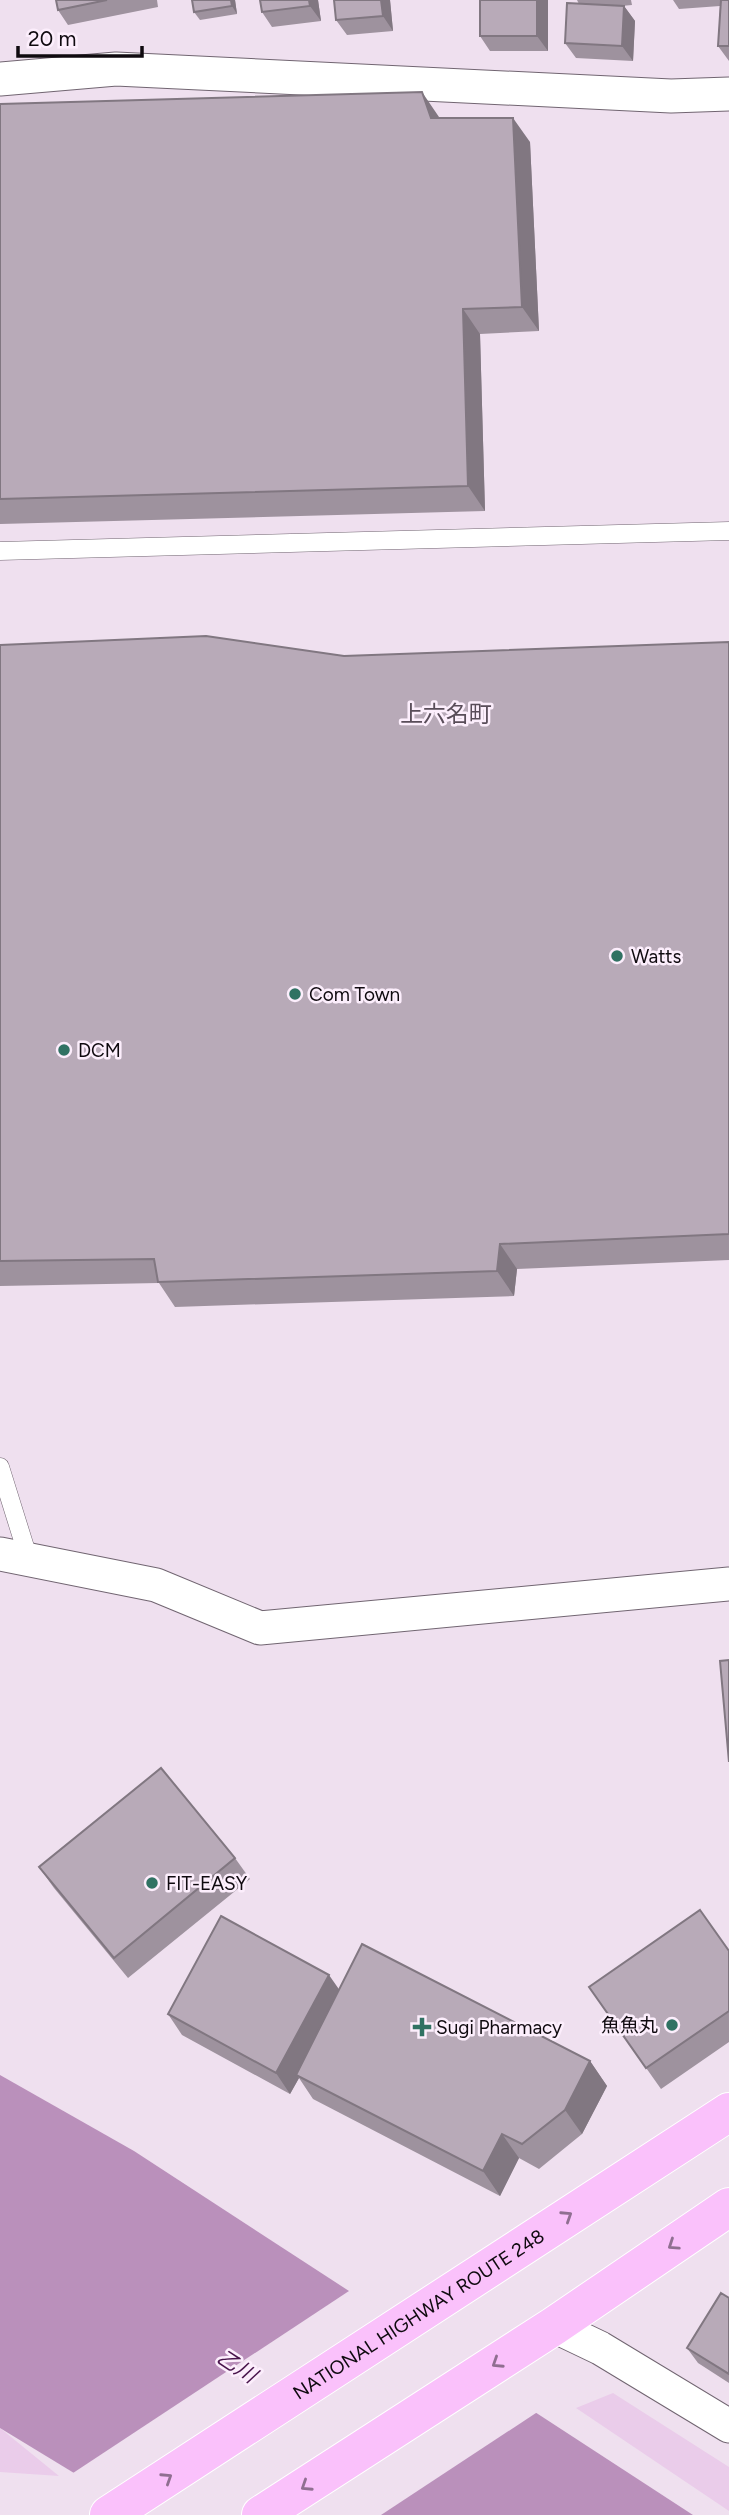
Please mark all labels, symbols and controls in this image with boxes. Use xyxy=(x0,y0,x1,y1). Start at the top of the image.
scale bar xyxy=(18,14,142,58)
text: 20 m xyxy=(28,26,76,51)
district label: 上六名町 xyxy=(400,700,492,728)
place label: Watts xyxy=(631,945,682,968)
marker: Watts xyxy=(609,948,625,964)
place label: Com Town xyxy=(309,983,400,1006)
marker: Com Town xyxy=(287,986,303,1002)
place label: DCM xyxy=(78,1039,121,1062)
marker: DCM xyxy=(56,1042,72,1058)
place label: FIT-EASY xyxy=(166,1872,248,1895)
marker: FIT-EASY xyxy=(144,1875,160,1891)
place label: 魚魚丸 xyxy=(601,2014,658,2037)
place label: Sugi Pharmacy xyxy=(436,2016,562,2039)
marker: 魚魚丸 xyxy=(664,2017,680,2033)
marker: Sugi Pharmacy xyxy=(414,2019,430,2035)
one-way arrow xyxy=(559,2212,572,2225)
street label: NATIONAL HIGHWAY ROUTE 248 xyxy=(288,2224,548,2404)
one-way arrow xyxy=(668,2237,681,2249)
water label: 乙川 xyxy=(213,2344,263,2389)
one-way arrow xyxy=(492,2355,505,2368)
one-way arrow xyxy=(159,2473,172,2486)
one-way arrow xyxy=(300,2478,313,2491)

